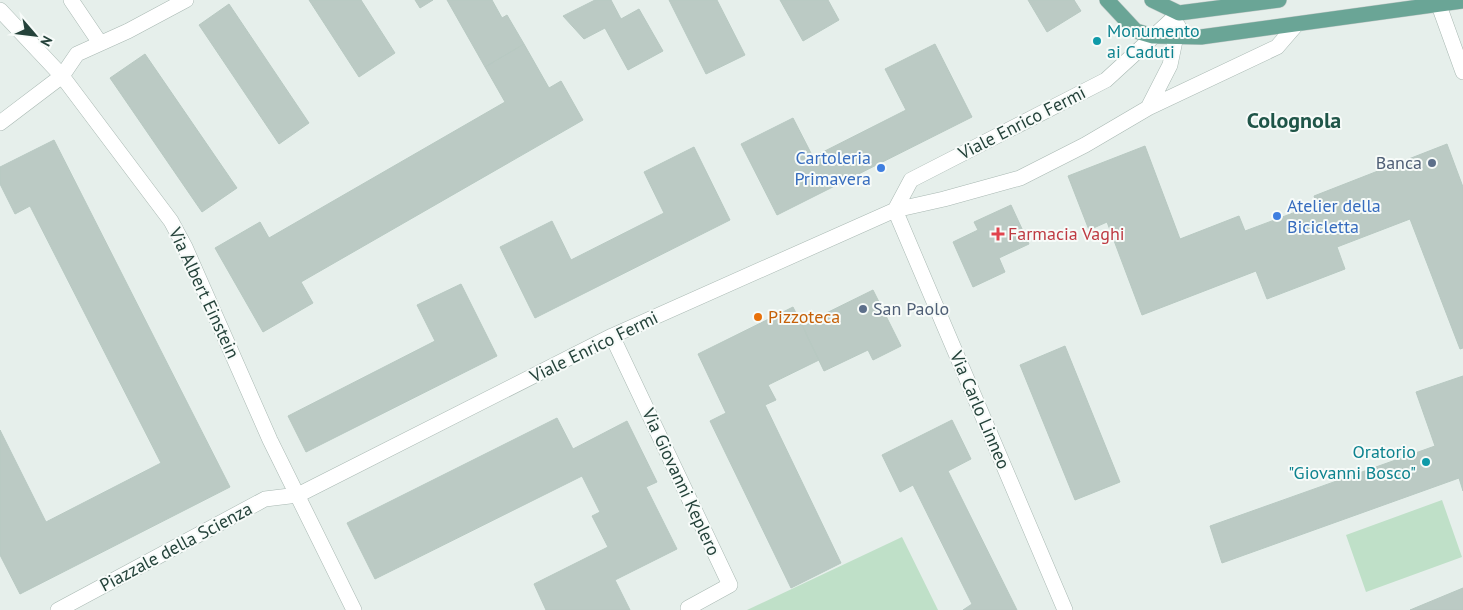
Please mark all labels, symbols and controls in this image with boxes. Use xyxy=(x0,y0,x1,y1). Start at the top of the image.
north arrow xyxy=(10,10,60,60)
place label: Monumento ai Caduti xyxy=(1107,19,1200,63)
text: N xyxy=(36,33,57,49)
marker: Monumento ai Caduti xyxy=(1091,35,1103,47)
street label: Viale Enrico Fermi xyxy=(953,81,1089,165)
district label: Colognola xyxy=(1247,106,1341,134)
place label: Cartoleria Primavera xyxy=(794,146,871,190)
place label: Banca xyxy=(1376,151,1422,174)
marker: Banca xyxy=(1426,157,1438,169)
marker: Cartoleria Primavera xyxy=(875,162,887,174)
place label: Atelier della Bicicletta xyxy=(1287,194,1381,238)
marker: Atelier della Bicicletta xyxy=(1271,210,1283,222)
place label: Farmacia Vaghi xyxy=(1008,222,1125,245)
street label: Via Albert Einstein xyxy=(164,223,245,362)
marker: Farmacia Vaghi xyxy=(992,228,1004,240)
place label: San Paolo xyxy=(873,297,949,320)
marker: San Paolo xyxy=(857,303,869,315)
place label: Pizzoteca xyxy=(768,305,840,328)
street label: Viale Enrico Fermi xyxy=(525,306,662,388)
marker: Pizzoteca xyxy=(752,311,764,323)
street label: Via Carlo Linneo xyxy=(945,346,1016,472)
street label: Via Giovanni Keplero xyxy=(637,403,726,559)
place label: Oratorio "Giovanni Bosco" xyxy=(1288,440,1416,484)
marker: Oratorio "Giovanni Bosco" xyxy=(1420,456,1432,468)
street label: Piazzale della Scienza xyxy=(96,497,256,597)

